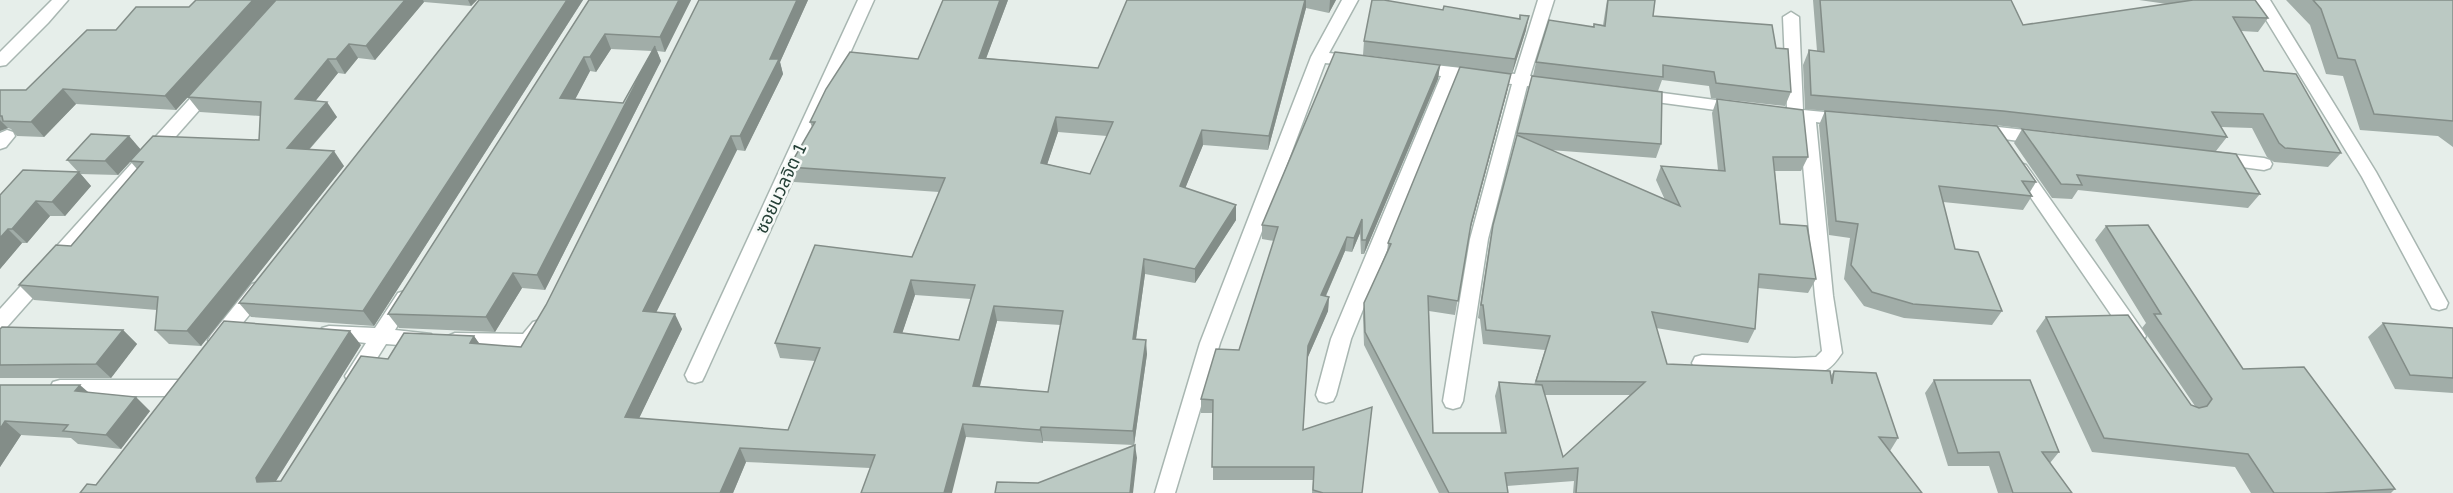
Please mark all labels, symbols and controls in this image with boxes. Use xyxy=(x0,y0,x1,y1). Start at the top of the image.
street label: ซอยนวลจิต 1 xyxy=(750,139,812,237)

